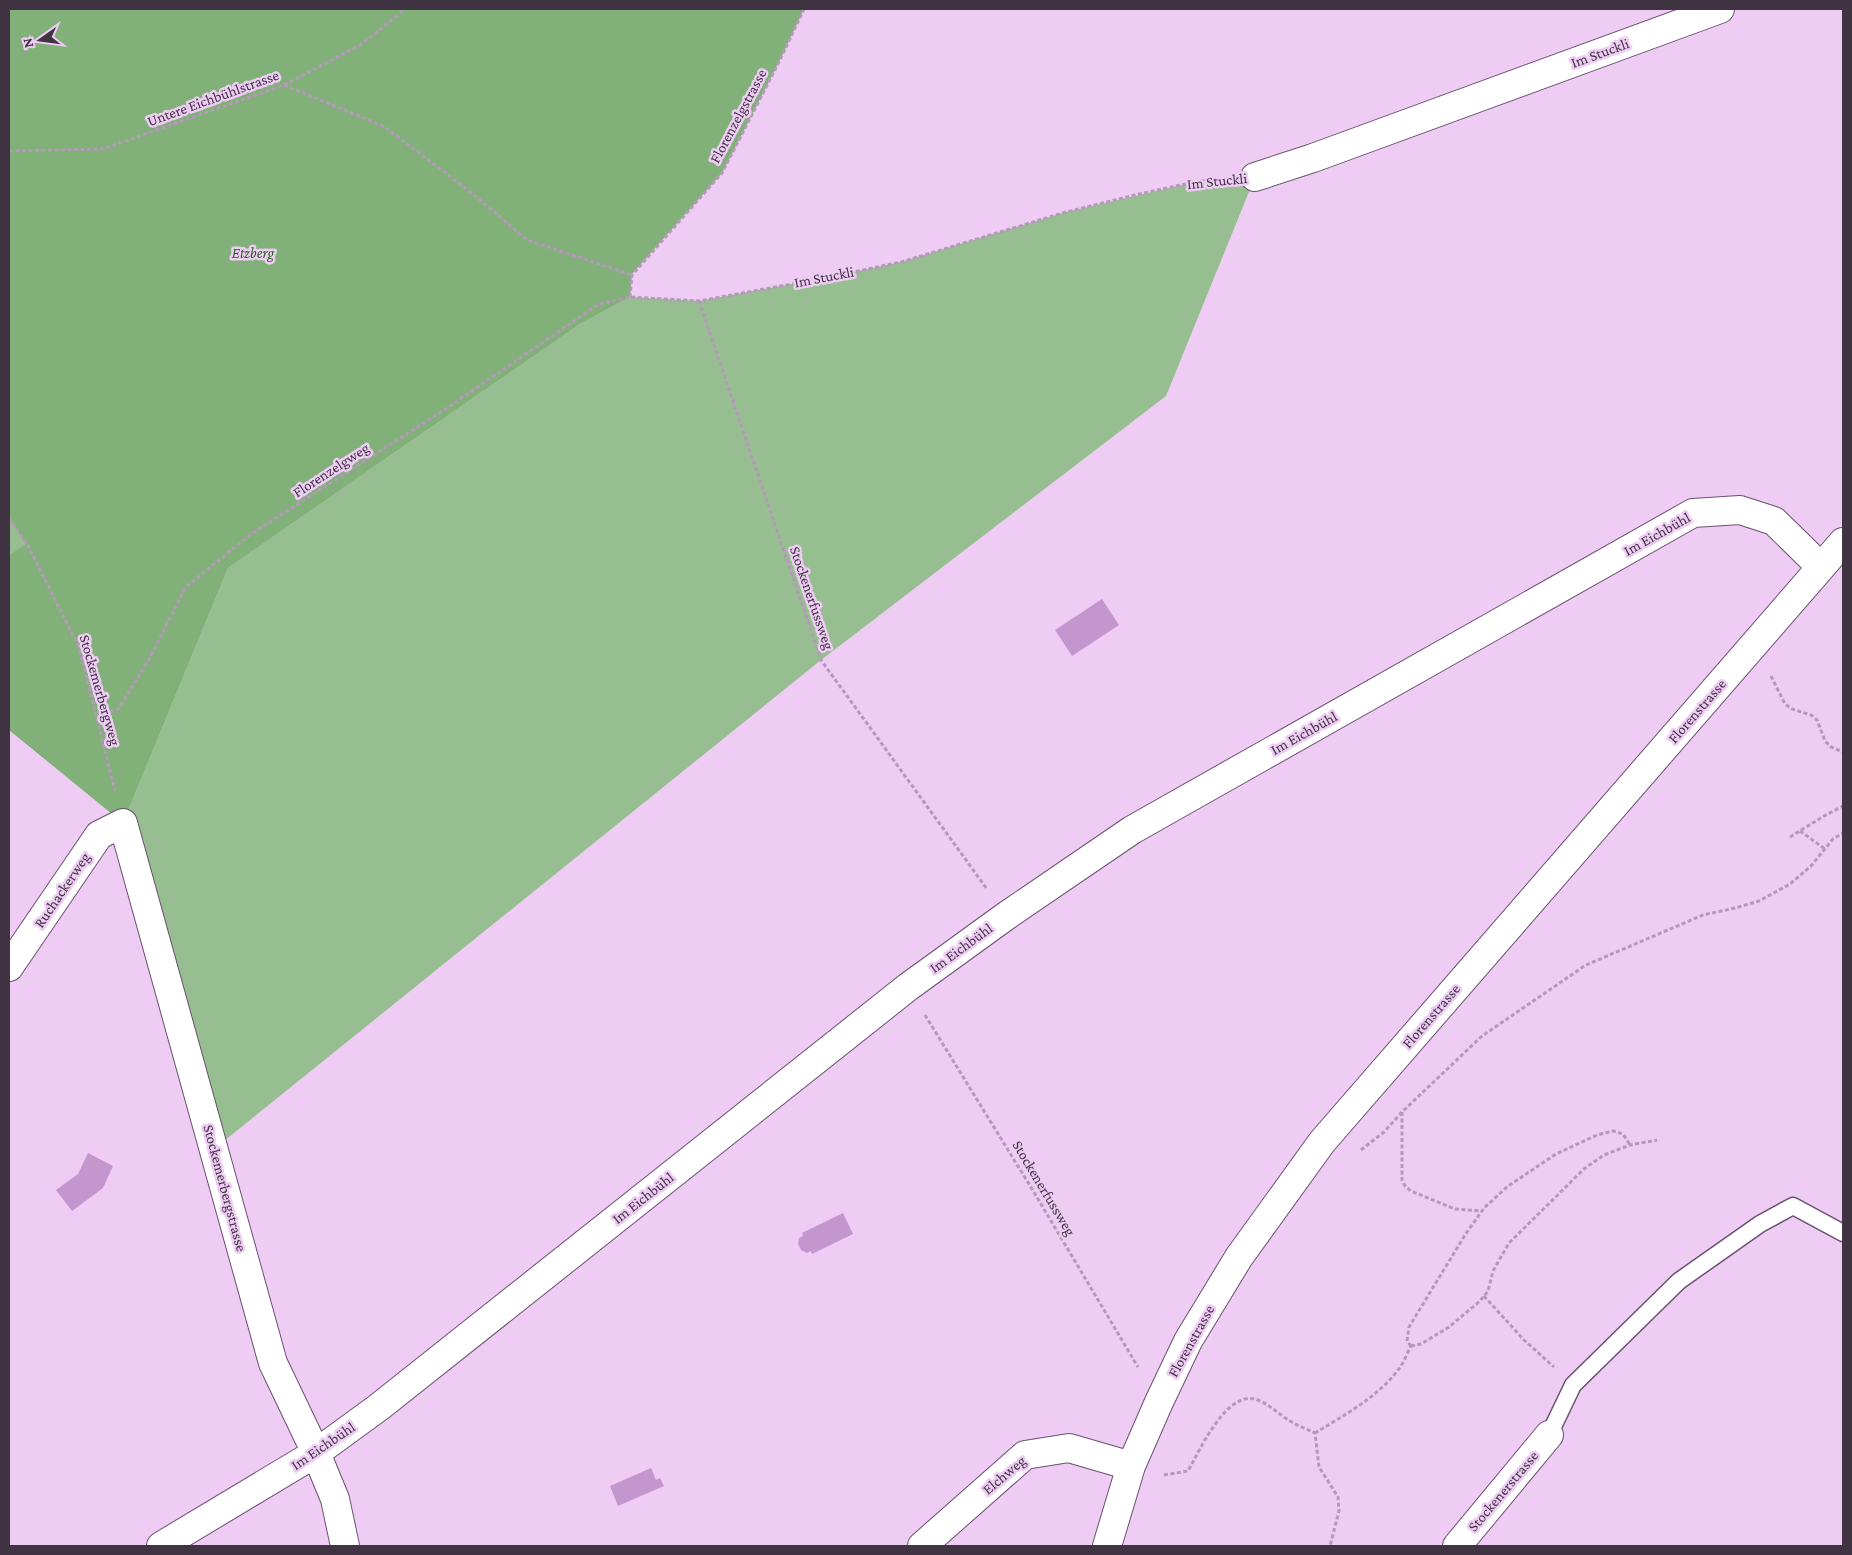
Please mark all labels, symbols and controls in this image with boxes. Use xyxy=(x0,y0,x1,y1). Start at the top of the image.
north arrow xyxy=(15,15,65,65)
street label: Im Stuckli xyxy=(1569,35,1631,71)
text: N xyxy=(18,36,36,50)
street label: Florenzelgstrasse xyxy=(707,66,770,166)
street label: Untere Eichbühlstrasse xyxy=(145,67,281,129)
street label: Im Stuckli xyxy=(1186,170,1248,192)
park label: Etzberg xyxy=(232,245,274,262)
street label: Im Stuckli xyxy=(793,263,855,291)
street label: Florenzelgweg xyxy=(290,440,373,501)
street label: Im Eichbühl xyxy=(1621,509,1693,559)
street label: Stockenerfussweg xyxy=(786,544,837,652)
street label: Stockemerbergweg xyxy=(76,633,123,747)
street label: Florenstrasse xyxy=(1665,675,1729,746)
street label: Im Eichbühl xyxy=(1268,708,1340,758)
street label: Ruchackerweg xyxy=(31,849,94,931)
street label: Im Eichbühl xyxy=(927,920,995,976)
street label: Florenstrasse xyxy=(1399,980,1463,1051)
street label: Stockemerbergstrasse xyxy=(199,1123,250,1254)
street label: Stockenerfussweg xyxy=(1008,1138,1079,1239)
street label: Im Eichbühl xyxy=(609,1169,677,1227)
street label: Florenstrasse xyxy=(1165,1302,1218,1380)
street label: Im Eichbühl xyxy=(288,1419,358,1473)
street label: Stockenerstrasse xyxy=(1465,1447,1542,1535)
street label: Elchweg xyxy=(979,1452,1029,1498)

